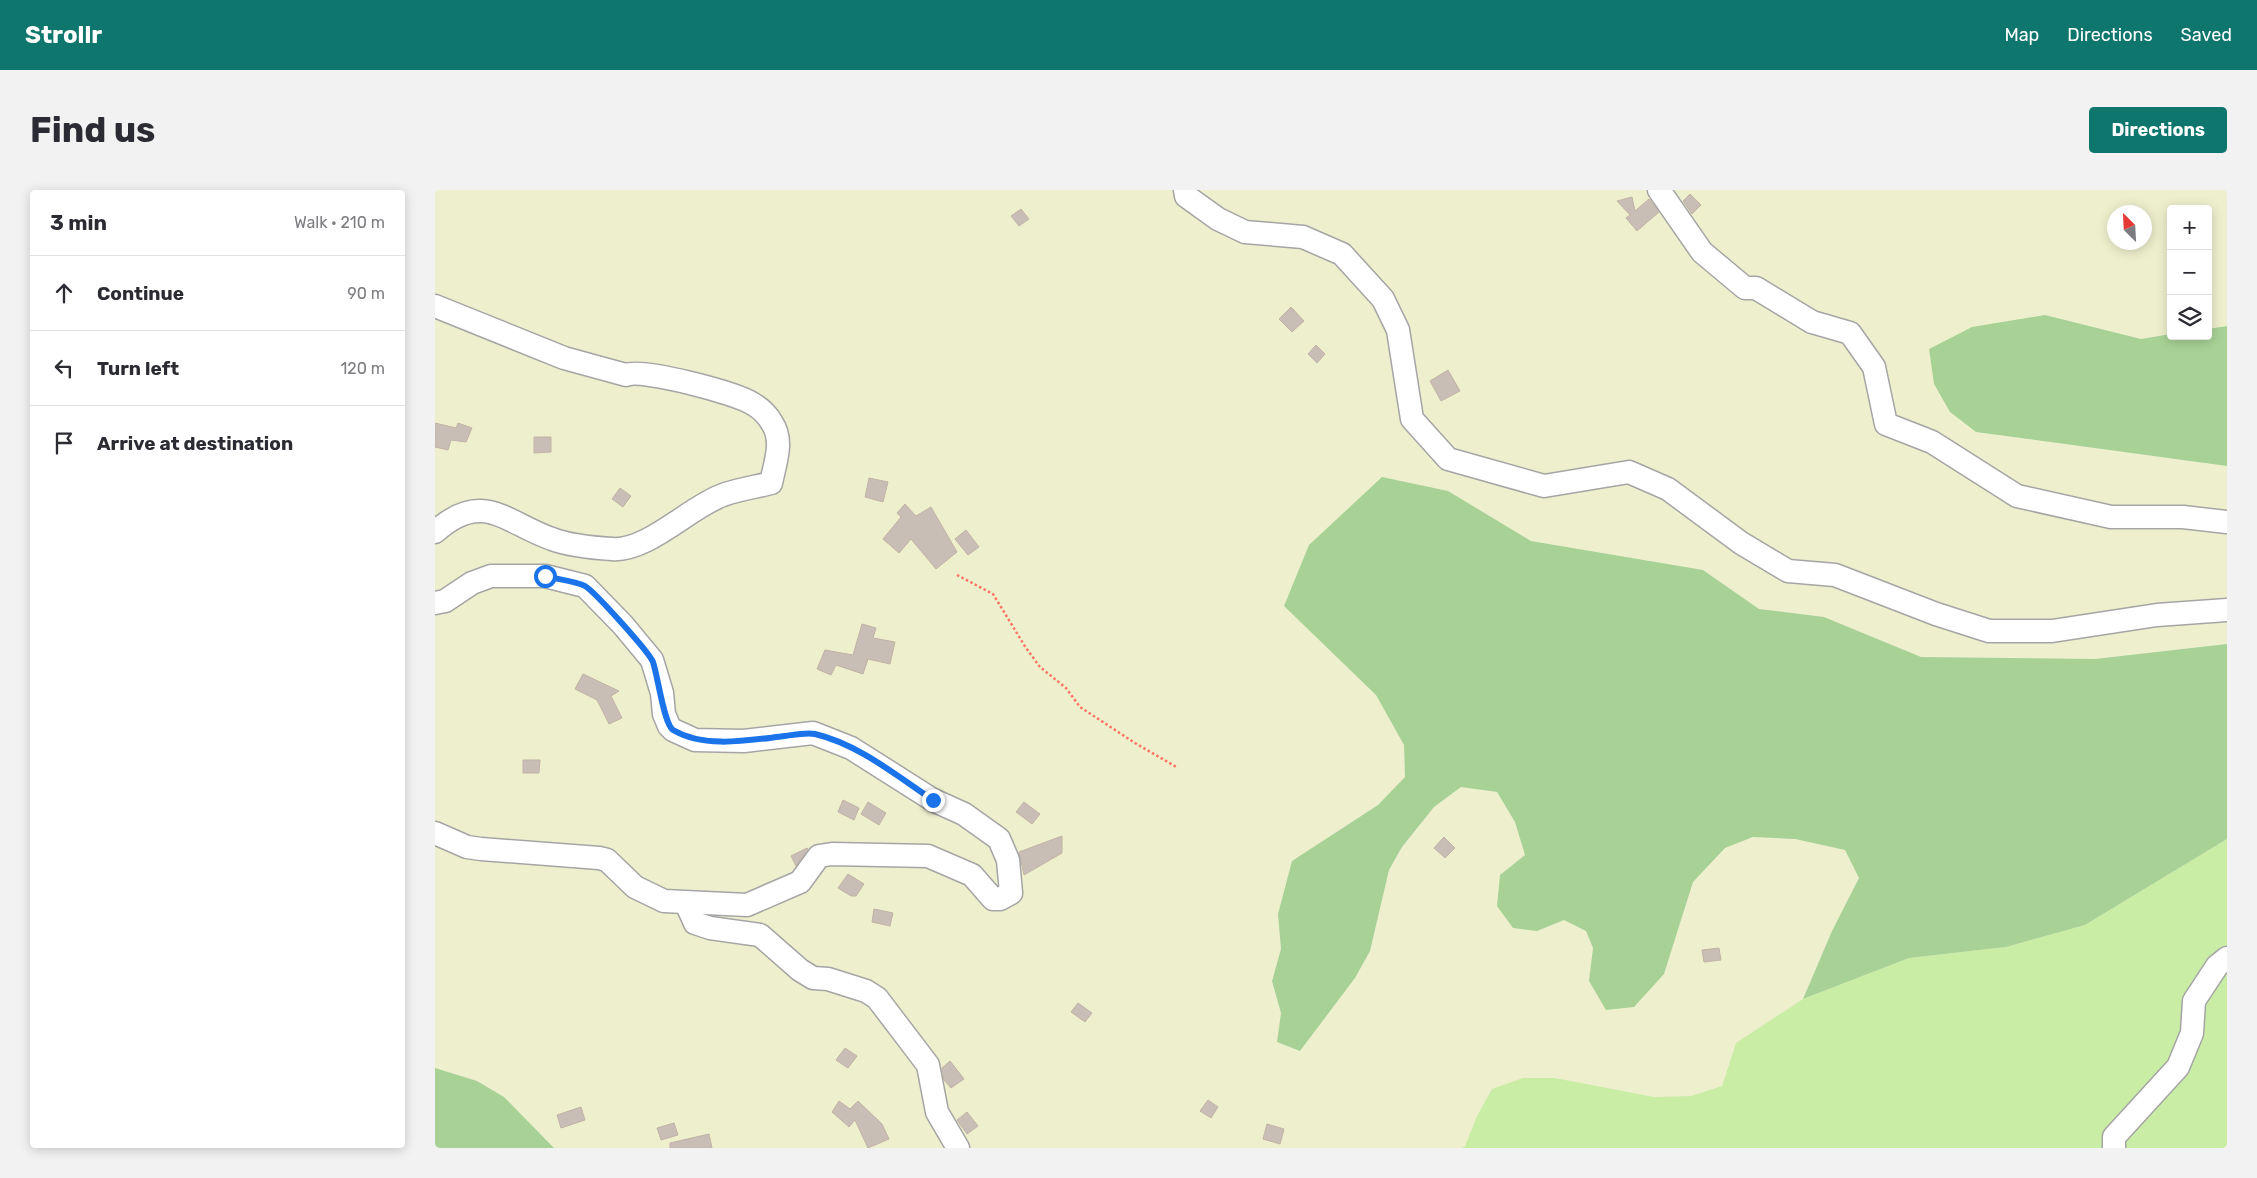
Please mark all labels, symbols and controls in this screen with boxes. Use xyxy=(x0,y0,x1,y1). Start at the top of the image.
text: Strollr xyxy=(25,21,102,49)
text: Map xyxy=(2004,24,2039,46)
text: Directions xyxy=(2067,24,2153,46)
text: Saved xyxy=(2181,24,2232,46)
button: Directions xyxy=(2089,107,2227,153)
text: Find us xyxy=(30,109,155,151)
north arrow xyxy=(2107,205,2152,250)
map controls xyxy=(2167,205,2212,340)
button: + xyxy=(2167,205,2212,250)
text: 3 min xyxy=(50,210,107,235)
text: Walk · 210 m xyxy=(294,213,385,232)
button: − xyxy=(2167,250,2212,295)
icon: ahead xyxy=(50,279,78,307)
text: Continue xyxy=(97,282,184,305)
text: 90 m xyxy=(347,284,385,303)
button: layers xyxy=(2167,295,2212,340)
icon: left xyxy=(50,354,78,382)
text: Turn left xyxy=(97,357,179,380)
text: 120 m xyxy=(340,359,385,378)
icon: arrive xyxy=(50,429,78,457)
text: Arrive at destination xyxy=(97,432,293,455)
route start xyxy=(534,565,557,588)
route end xyxy=(922,789,945,812)

